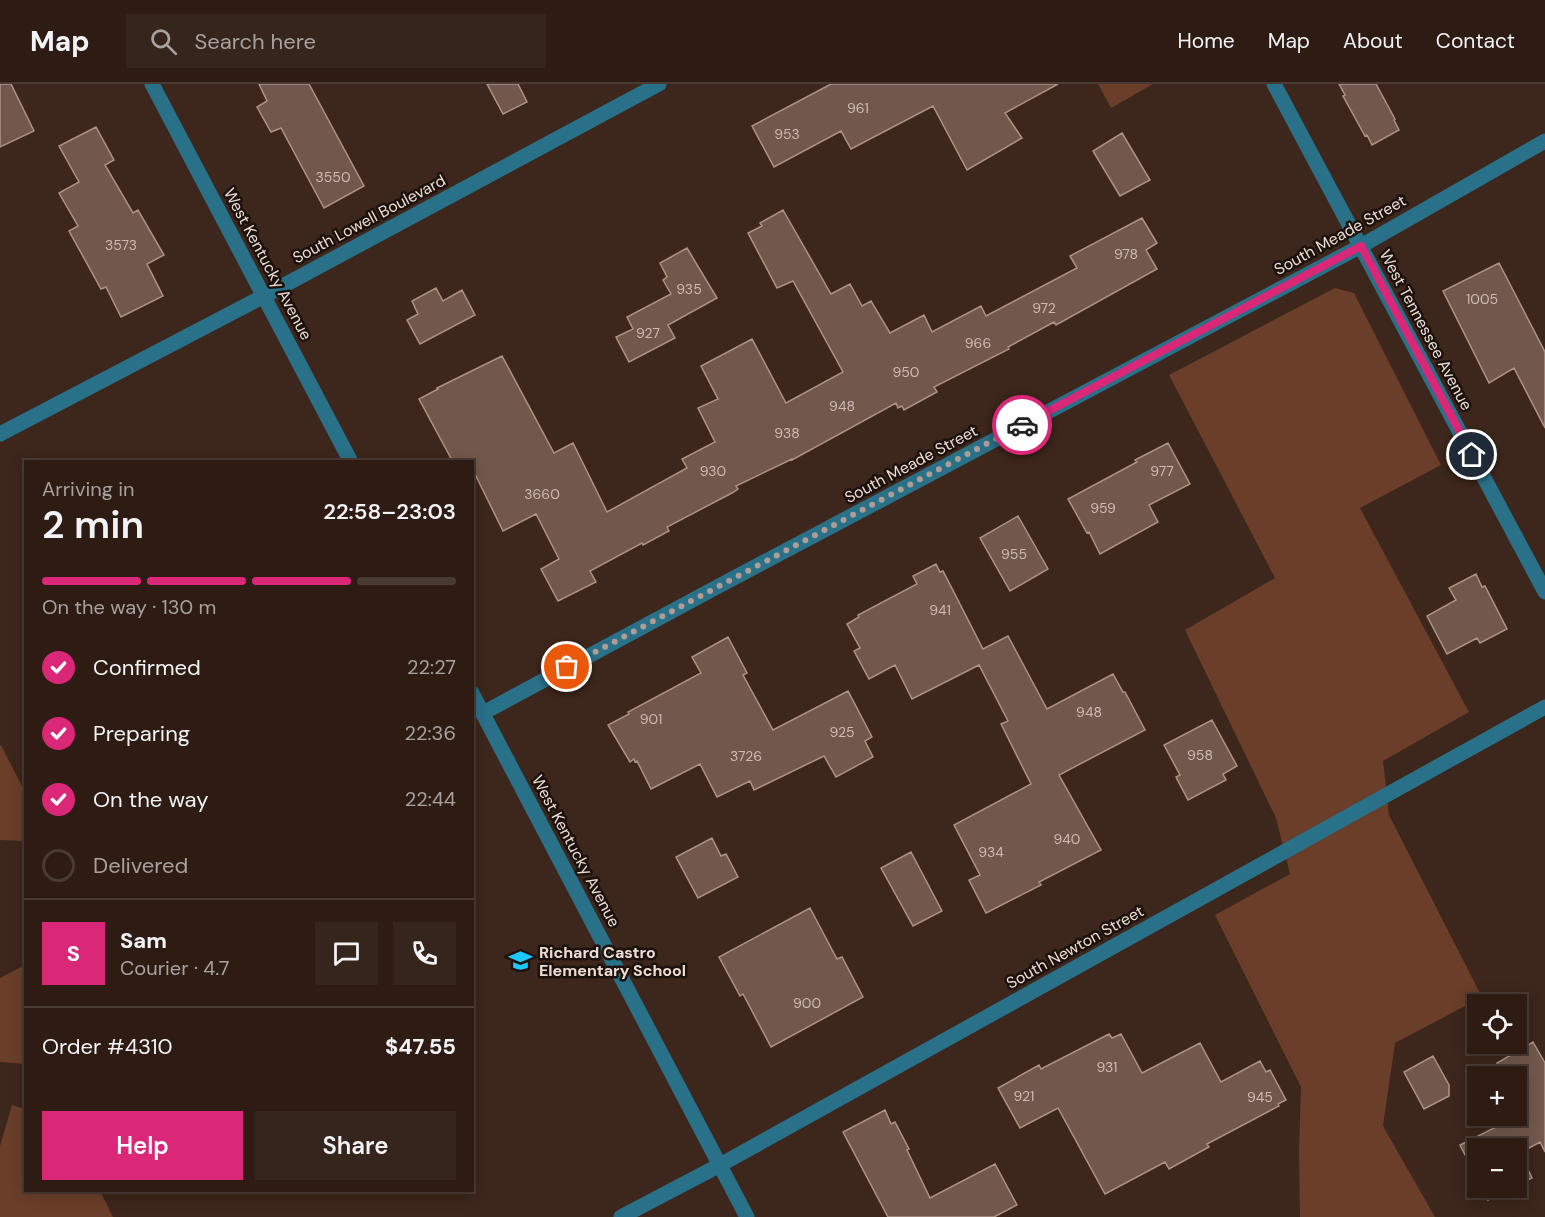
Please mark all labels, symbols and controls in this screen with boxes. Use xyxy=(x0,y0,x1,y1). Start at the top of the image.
search box xyxy=(126,14,546,68)
text: Map xyxy=(30,23,90,60)
icon: search xyxy=(147,25,180,58)
text: Search here xyxy=(195,27,316,56)
text: Home xyxy=(1177,27,1235,55)
text: Map xyxy=(1268,27,1310,55)
text: About xyxy=(1343,27,1403,55)
text: Contact xyxy=(1436,27,1515,55)
house number: 961 xyxy=(847,99,869,117)
house number: 953 xyxy=(774,125,800,143)
house number: 3550 xyxy=(316,168,350,186)
street label: South Lowell Boulevard xyxy=(289,170,449,268)
street label: West Kentucky Avenue xyxy=(219,184,317,344)
street label: South Meade Street xyxy=(1270,190,1410,280)
house number: 3573 xyxy=(105,236,137,254)
house number: 978 xyxy=(1114,245,1138,263)
street label: West Tennessee Avenue xyxy=(1375,246,1477,414)
house number: 935 xyxy=(676,280,702,298)
house number: 1005 xyxy=(1466,290,1498,308)
house number: 972 xyxy=(1032,299,1056,317)
house number: 927 xyxy=(636,324,660,342)
house number: 966 xyxy=(965,334,991,352)
house number: 950 xyxy=(893,363,919,381)
courier xyxy=(992,395,1052,455)
house number: 948 xyxy=(829,397,855,415)
icon: car xyxy=(1006,409,1039,442)
street label: South Meade Street xyxy=(841,420,981,508)
house number: 938 xyxy=(774,424,800,442)
pin xyxy=(1446,429,1497,480)
icon: home xyxy=(1455,438,1488,471)
house number: 930 xyxy=(700,462,726,480)
house number: 977 xyxy=(1150,462,1174,480)
text: Arriving in xyxy=(42,476,134,502)
house number: 3660 xyxy=(524,485,560,503)
text: 22:58–23:03 xyxy=(323,497,456,526)
text: 2 min xyxy=(42,499,144,550)
house number: 959 xyxy=(1090,499,1116,517)
house number: 955 xyxy=(1001,545,1027,563)
text: On the way · 130 m xyxy=(42,594,216,620)
house number: 941 xyxy=(929,601,951,619)
pin xyxy=(541,641,592,692)
icon: bag xyxy=(550,650,583,683)
icon: check xyxy=(42,651,75,684)
text: Confirmed xyxy=(93,653,201,682)
text: 22:27 xyxy=(407,654,456,680)
house number: 948 xyxy=(1076,703,1102,721)
house number: 901 xyxy=(640,710,662,728)
icon: check xyxy=(42,717,75,750)
text: Preparing xyxy=(93,719,190,748)
text: 22:36 xyxy=(405,720,456,746)
house number: 925 xyxy=(829,723,855,741)
house number: 958 xyxy=(1187,746,1213,764)
house number: 3726 xyxy=(730,747,762,765)
street label: West Kentucky Avenue xyxy=(527,771,625,931)
icon: check xyxy=(42,783,75,816)
text: On the way xyxy=(93,785,208,814)
text: 22:44 xyxy=(405,786,456,812)
house number: 940 xyxy=(1054,830,1080,848)
house number: 934 xyxy=(978,843,1004,861)
text: Delivered xyxy=(93,851,188,880)
street label: South Newton Street xyxy=(1003,900,1147,994)
button: chat xyxy=(315,922,378,985)
button: phone xyxy=(393,922,456,985)
text: Sam xyxy=(120,926,167,955)
text: S xyxy=(67,939,80,968)
place label: Richard Castro Elementary School xyxy=(539,942,686,981)
school or university icon: Richard Castro Elementary School xyxy=(508,948,534,974)
text: Courier · 4.7 xyxy=(120,955,229,981)
house number: 900 xyxy=(793,994,821,1012)
map controls xyxy=(1467,994,1527,1198)
button: locate xyxy=(1467,994,1527,1054)
text: Order #4310 xyxy=(42,1032,173,1061)
text: $47.55 xyxy=(385,1032,456,1061)
house number: 931 xyxy=(1097,1058,1117,1076)
button: + xyxy=(1467,1066,1527,1126)
house number: 921 xyxy=(1014,1087,1035,1105)
house number: 945 xyxy=(1247,1088,1273,1106)
button: Help xyxy=(42,1111,243,1180)
button: Share xyxy=(255,1111,456,1180)
button: − xyxy=(1467,1138,1527,1198)

